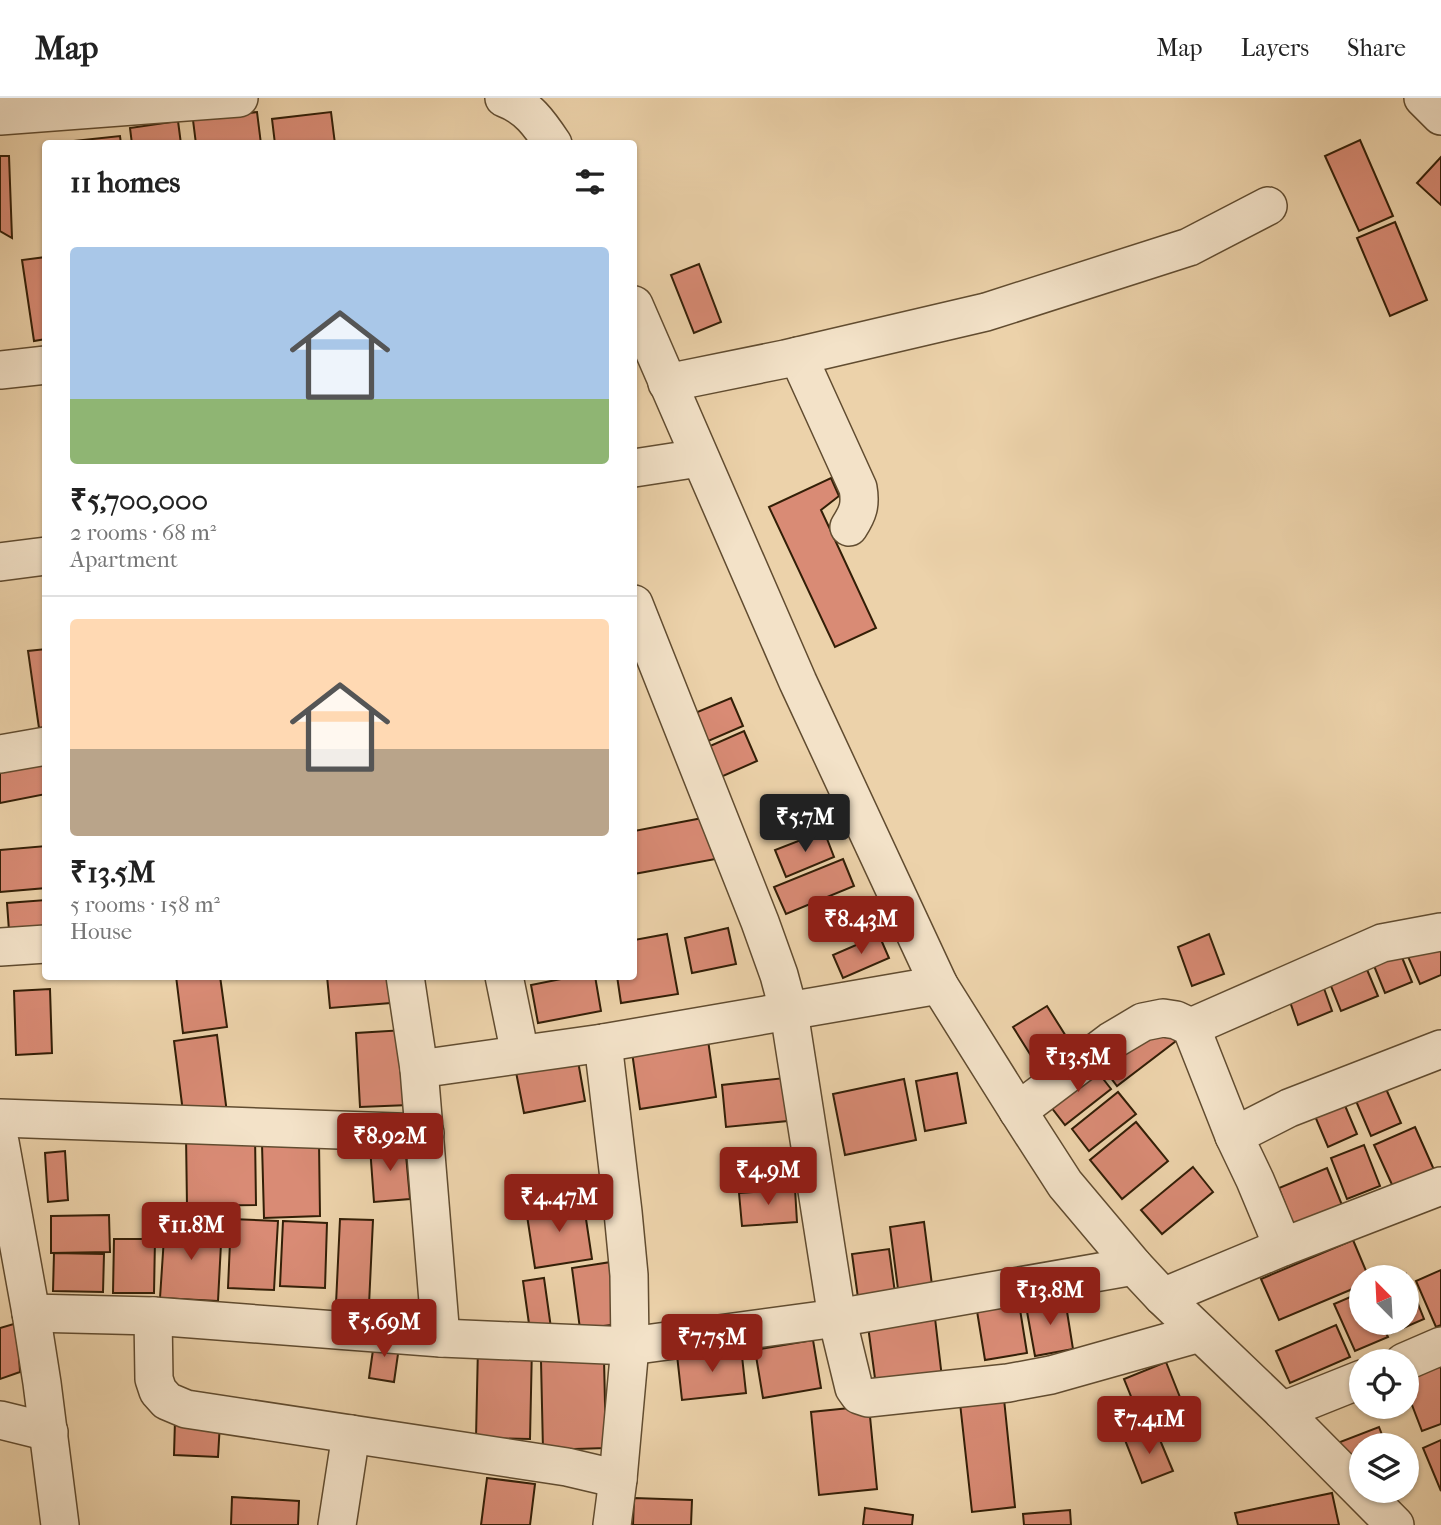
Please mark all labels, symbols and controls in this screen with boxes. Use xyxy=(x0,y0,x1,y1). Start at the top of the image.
text: Map xyxy=(35,29,98,68)
text: Map xyxy=(1157,34,1203,62)
text: Layers xyxy=(1241,34,1309,62)
text: Share xyxy=(1347,34,1406,62)
icon: filters xyxy=(571,163,609,201)
text: 11 homes xyxy=(70,165,180,200)
icon: home xyxy=(277,292,403,418)
text: ₹5,700,000 xyxy=(70,483,208,518)
text: 2 rooms · 68 m² xyxy=(70,519,216,546)
text: Apartment xyxy=(70,546,178,573)
icon: home xyxy=(277,664,403,790)
pin: ₹5.7M xyxy=(756,794,854,854)
text: ₹5.7M xyxy=(776,803,834,830)
text: ₹13.5M xyxy=(70,855,155,890)
text: 5 rooms · 158 m² xyxy=(70,891,220,918)
pin: ₹8.43M xyxy=(804,896,918,956)
text: ₹8.43M xyxy=(824,905,898,932)
text: House xyxy=(70,918,132,945)
pin: ₹13.5M xyxy=(1021,1034,1135,1094)
text: ₹13.5M xyxy=(1045,1043,1111,1070)
pin: ₹8.92M xyxy=(333,1114,447,1173)
text: ₹8.92M xyxy=(353,1122,427,1149)
pin: ₹4.9M xyxy=(719,1148,817,1207)
text: ₹4.9M xyxy=(736,1156,800,1183)
pin: ₹4.47M xyxy=(502,1174,616,1234)
text: ₹4.47M xyxy=(520,1183,598,1210)
pin: ₹11.8M xyxy=(134,1202,248,1262)
text: ₹11.8M xyxy=(158,1211,224,1238)
north arrow xyxy=(1349,1265,1419,1335)
map controls xyxy=(1349,1265,1419,1503)
pin: ₹13.8M xyxy=(993,1268,1107,1327)
text: ₹13.8M xyxy=(1016,1276,1084,1303)
pin: ₹5.69M xyxy=(327,1300,441,1359)
text: ₹5.69M xyxy=(347,1308,421,1335)
pin: ₹7.75M xyxy=(655,1314,769,1374)
text: ₹7.75M xyxy=(677,1323,747,1350)
button: locate xyxy=(1349,1349,1419,1419)
pin: ₹7.41M xyxy=(1092,1396,1206,1456)
text: ₹7.41M xyxy=(1113,1405,1185,1432)
button: layers xyxy=(1349,1433,1419,1503)

